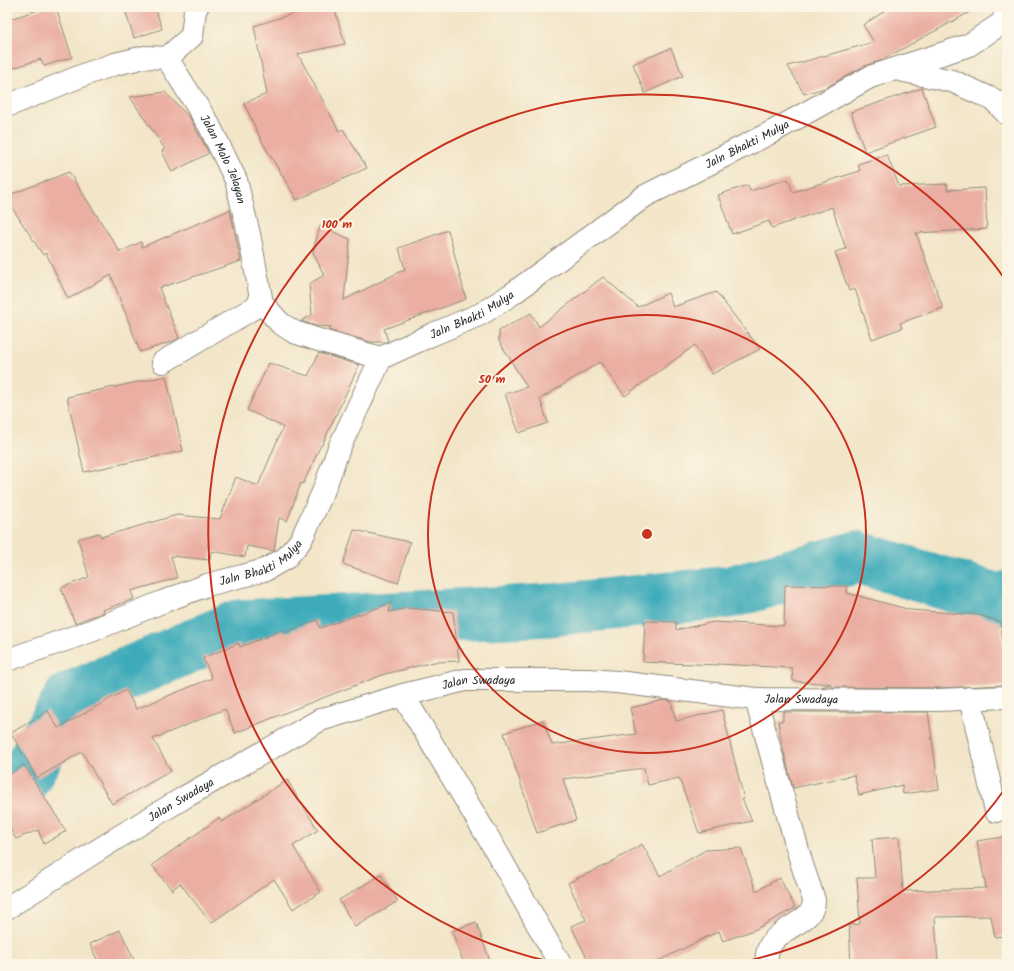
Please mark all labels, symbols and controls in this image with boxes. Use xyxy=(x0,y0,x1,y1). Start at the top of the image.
street label: Jalan Malo Jelayan xyxy=(195,111,250,206)
street label: Jaln Bhakti Mulya xyxy=(702,115,793,174)
text: 100 m xyxy=(322,215,352,234)
street label: Jaln Bhakti Mulya xyxy=(427,286,519,344)
text: 50 m xyxy=(478,370,506,389)
centre of rings xyxy=(640,527,654,541)
street label: Jaln Bhakti Mulya xyxy=(217,535,308,591)
street label: Jalan Swadaya xyxy=(440,671,516,695)
street label: Jalan Swadaya xyxy=(764,690,839,709)
street label: Jalan Swadaya xyxy=(145,773,218,827)

